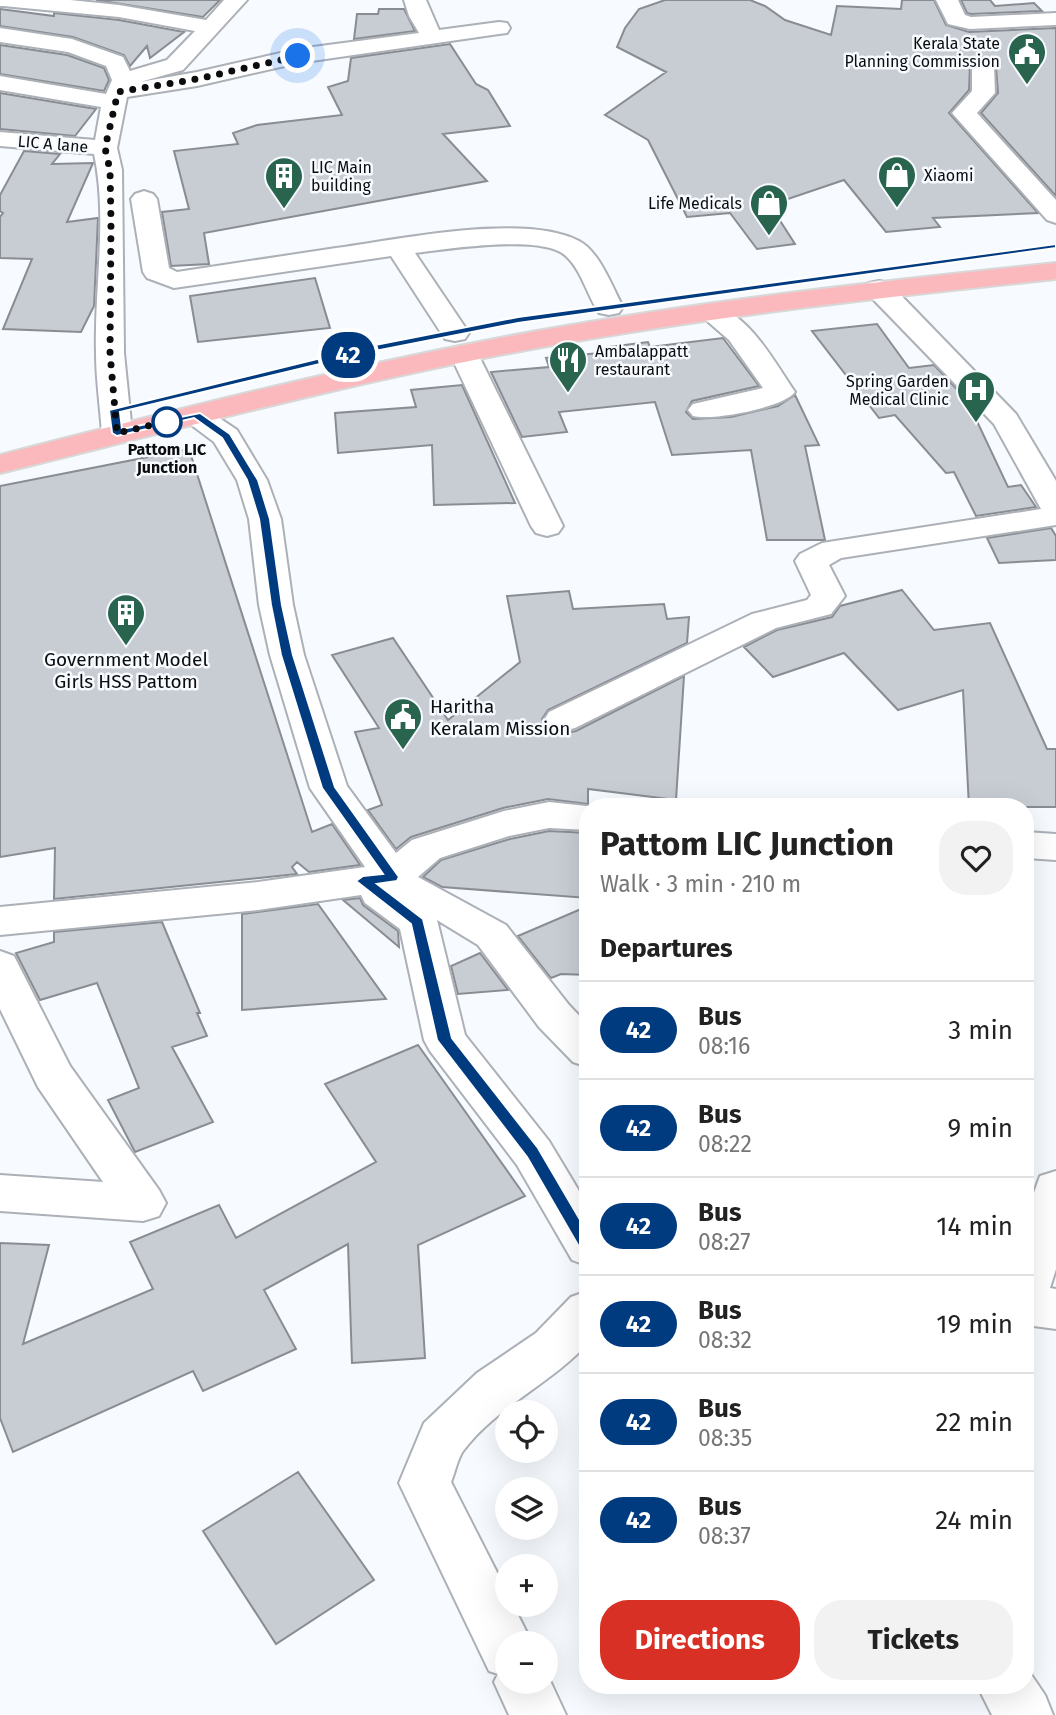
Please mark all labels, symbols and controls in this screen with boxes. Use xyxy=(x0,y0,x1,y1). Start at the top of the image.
public building icon: Kerala State Planning Commission xyxy=(1006,31,1048,86)
place label: Kerala State Planning Commission xyxy=(844,34,1000,71)
your location xyxy=(280,38,315,73)
street label: LIC A lane xyxy=(17,131,89,157)
shop icon: Xiaomi xyxy=(876,154,918,209)
building icon: LIC Main building xyxy=(263,155,305,210)
place label: LIC Main building xyxy=(311,158,372,195)
place label: Xiaomi xyxy=(924,166,973,185)
shop icon: Life Medicals xyxy=(748,182,790,237)
place label: Life Medicals xyxy=(648,194,742,213)
line badge: 42 xyxy=(316,332,380,378)
restaurant icon: Ambalappatt restaurant xyxy=(547,339,589,394)
text: 42 xyxy=(335,341,361,369)
place label: Ambalappatt restaurant xyxy=(595,342,688,379)
hospital icon: Spring Garden Medical Clinic xyxy=(955,369,997,424)
place label: Spring Garden Medical Clinic xyxy=(846,372,949,409)
marker: Pattom LIC Junction xyxy=(152,407,182,437)
place label: Pattom LIC Junction xyxy=(128,440,207,477)
building icon: Government Model Girls HSS Pattom xyxy=(105,592,147,647)
place label: Government Model Girls HSS Pattom xyxy=(44,648,208,693)
place label: Haritha Keralam Mission xyxy=(430,695,571,740)
public building icon: Haritha Keralam Mission xyxy=(382,696,424,751)
button: heart xyxy=(939,821,1013,895)
text: Pattom LIC Junction xyxy=(600,824,894,864)
text: Walk · 3 min · 210 m xyxy=(600,870,801,898)
text: Departures xyxy=(600,933,733,964)
text: Bus xyxy=(698,1001,741,1032)
text: 3 min xyxy=(948,1015,1013,1046)
text: 42 xyxy=(626,1016,651,1044)
text: 08:16 xyxy=(698,1032,750,1060)
text: Bus xyxy=(698,1099,741,1130)
text: 9 min xyxy=(948,1113,1013,1144)
text: 42 xyxy=(626,1114,651,1142)
text: 08:22 xyxy=(698,1130,752,1158)
text: Bus xyxy=(698,1197,741,1228)
text: 14 min xyxy=(936,1211,1013,1242)
text: 42 xyxy=(626,1212,651,1240)
text: 08:27 xyxy=(698,1228,750,1256)
text: Bus xyxy=(698,1295,741,1326)
text: 19 min xyxy=(936,1309,1013,1340)
text: 42 xyxy=(626,1310,651,1338)
text: 08:32 xyxy=(698,1326,752,1354)
text: Bus xyxy=(698,1393,741,1424)
map controls xyxy=(495,1400,558,1694)
button: locate xyxy=(495,1400,558,1463)
text: 22 min xyxy=(936,1407,1013,1438)
text: 42 xyxy=(626,1408,651,1436)
text: 08:35 xyxy=(698,1424,752,1452)
button: layers xyxy=(495,1477,558,1540)
text: Bus xyxy=(698,1491,741,1522)
text: 24 min xyxy=(935,1505,1013,1536)
text: 42 xyxy=(626,1506,651,1534)
text: 08:37 xyxy=(698,1522,751,1550)
button: + xyxy=(495,1554,558,1617)
button: Directions xyxy=(600,1600,800,1680)
button: Tickets xyxy=(814,1600,1013,1680)
button: − xyxy=(495,1631,558,1694)

